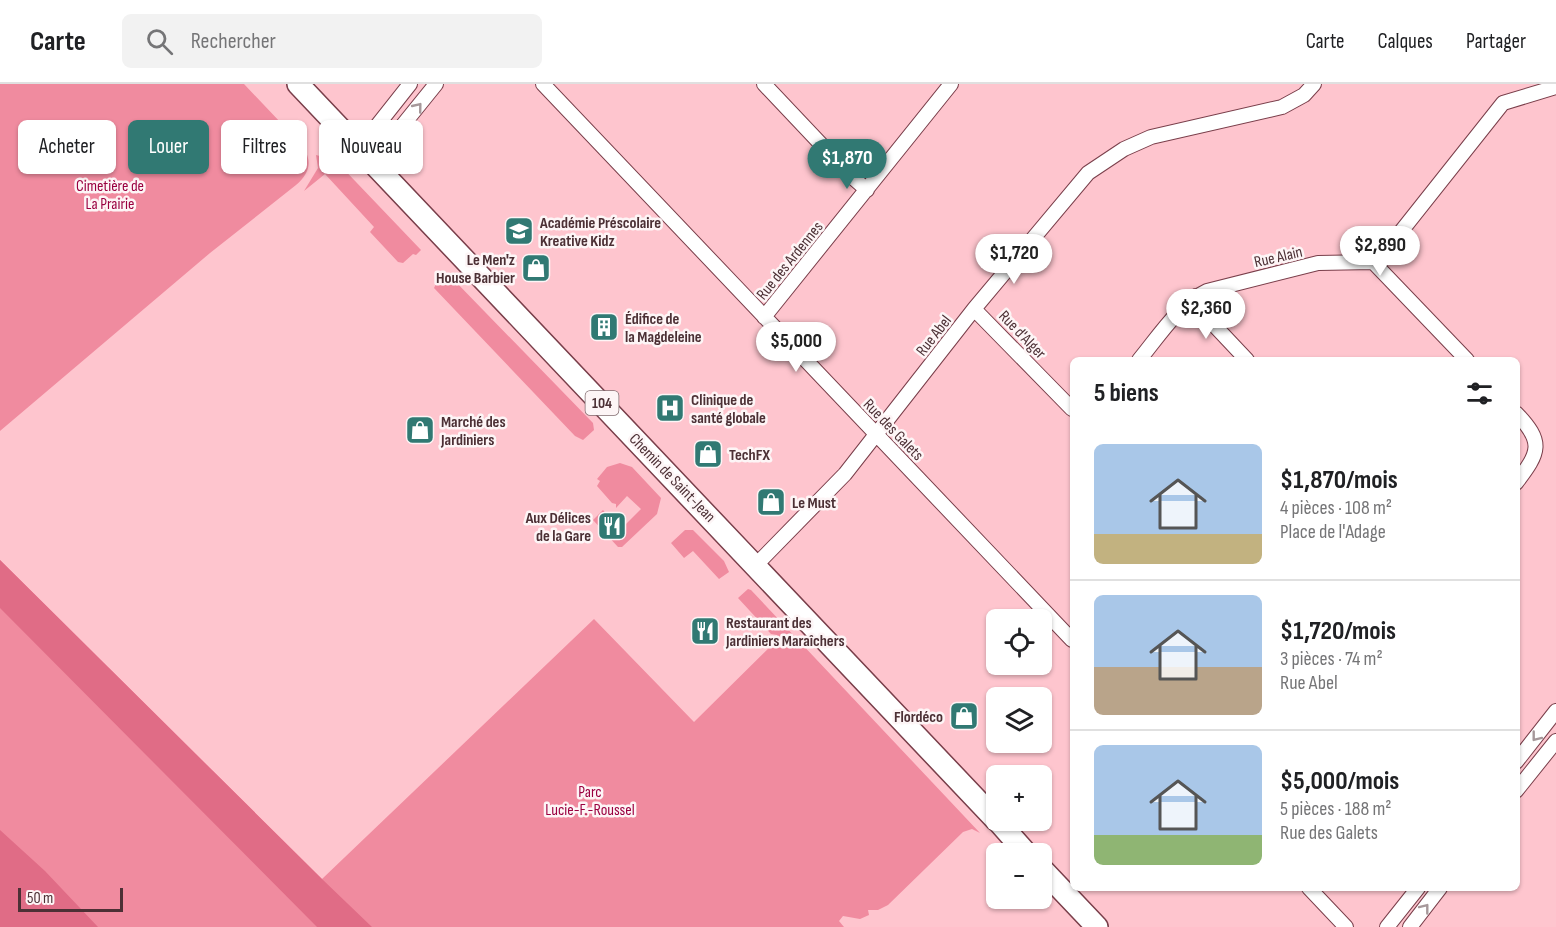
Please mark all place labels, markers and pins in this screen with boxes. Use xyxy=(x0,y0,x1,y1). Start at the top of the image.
pin: $1,870 xyxy=(798,139,896,190)
place label: Académie Préscolaire Kreative Kidz xyxy=(539,214,661,251)
school or university icon: Académie Préscolaire Kreative Kidz xyxy=(503,215,535,247)
pin: $2,890 xyxy=(1331,226,1429,277)
pin: $1,720 xyxy=(965,234,1063,285)
place label: Le Men'z House Barbier xyxy=(436,251,515,288)
shop icon: Le Men'z House Barbier xyxy=(520,252,552,284)
pin: $2,360 xyxy=(1157,289,1255,340)
place label: Édifice de la Magdeleine xyxy=(625,310,702,347)
building icon: Édifice de la Magdeleine xyxy=(588,311,620,343)
pin: $5,000 xyxy=(747,322,845,373)
place label: Clinique de santé globale xyxy=(691,391,766,428)
hospital icon: Clinique de santé globale xyxy=(654,392,686,424)
place label: Marché des Jardiniers xyxy=(440,413,506,450)
shop icon: Marché des Jardiniers xyxy=(404,414,436,446)
shop icon: TechFX xyxy=(692,438,724,470)
place label: TechFX xyxy=(729,446,770,465)
shop icon: Le Must xyxy=(755,486,787,518)
place label: Le Must xyxy=(792,494,836,513)
place label: Aux Délices de la Gare xyxy=(525,509,591,546)
restaurant icon: Aux Délices de la Gare xyxy=(596,510,628,542)
place label: Restaurant des Jardiniers Maraîchers xyxy=(725,614,845,651)
restaurant icon: Restaurant des Jardiniers Maraîchers xyxy=(689,615,721,647)
shop icon: Flordéco xyxy=(948,700,980,732)
place label: Flordéco xyxy=(894,708,943,727)

